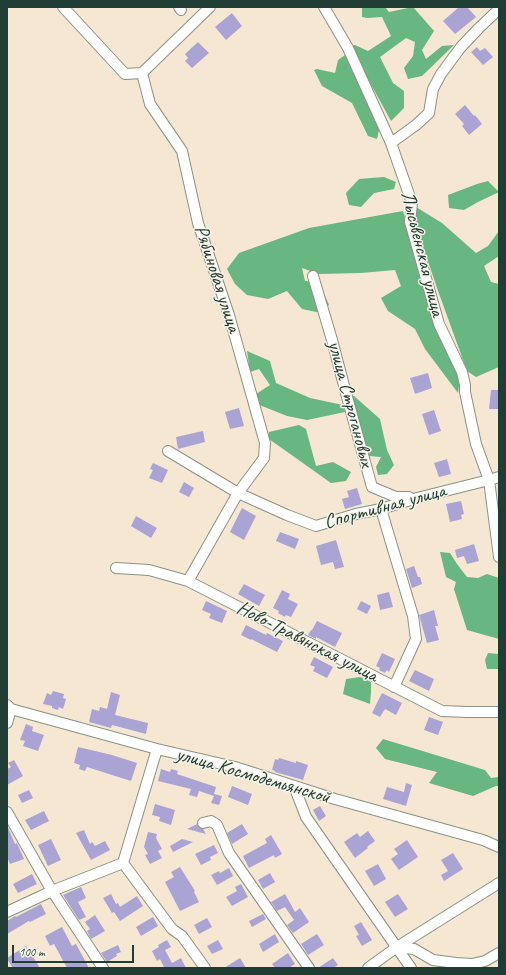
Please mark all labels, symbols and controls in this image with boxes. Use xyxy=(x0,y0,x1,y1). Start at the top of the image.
street label: Лысьвенская улица xyxy=(395,189,449,319)
street label: Рябиновая улица xyxy=(188,222,246,336)
street label: улица Строгановых xyxy=(322,338,378,470)
street label: Спортивная улица xyxy=(322,479,448,535)
street label: Ново-Травянская улица xyxy=(232,596,382,688)
street label: улица Космодемьянской xyxy=(173,743,333,809)
scale bar xyxy=(14,937,136,963)
text: 100 m xyxy=(19,944,45,960)

